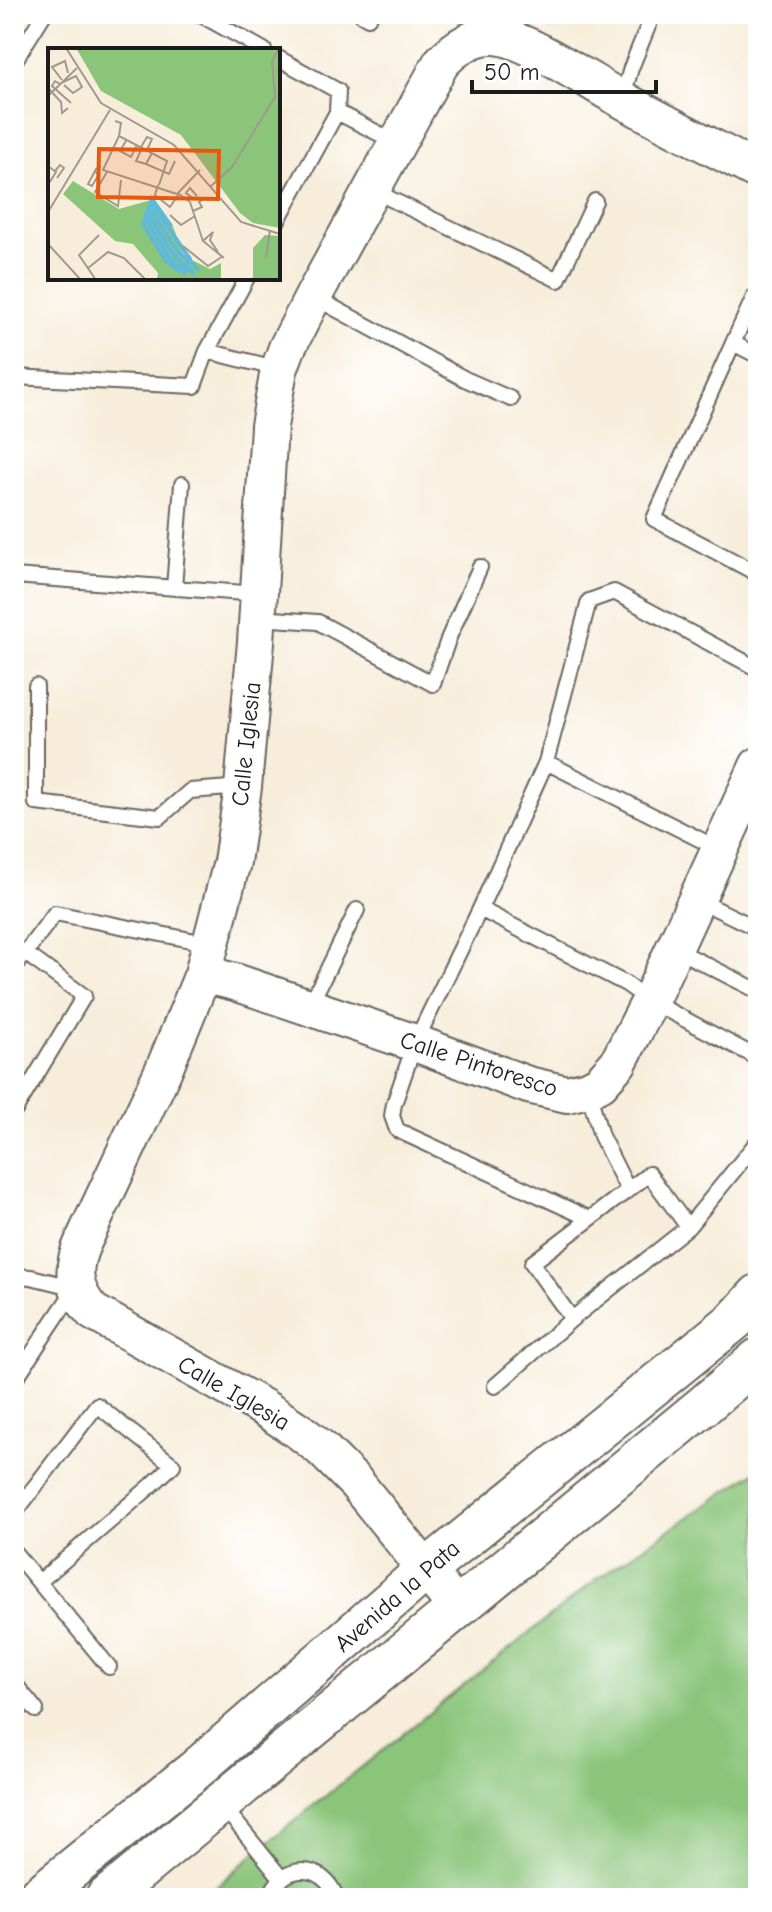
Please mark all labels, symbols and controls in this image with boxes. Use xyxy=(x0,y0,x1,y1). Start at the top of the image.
scale bar xyxy=(472,44,656,94)
inset map xyxy=(48,48,280,280)
text: 50 m xyxy=(484,58,540,86)
street label: Calle Iglesia xyxy=(226,680,266,808)
street label: Calle Pintoresco xyxy=(397,1025,561,1103)
street label: Calle Iglesia xyxy=(173,1350,295,1436)
street label: Avenida la Pata xyxy=(329,1534,465,1658)

